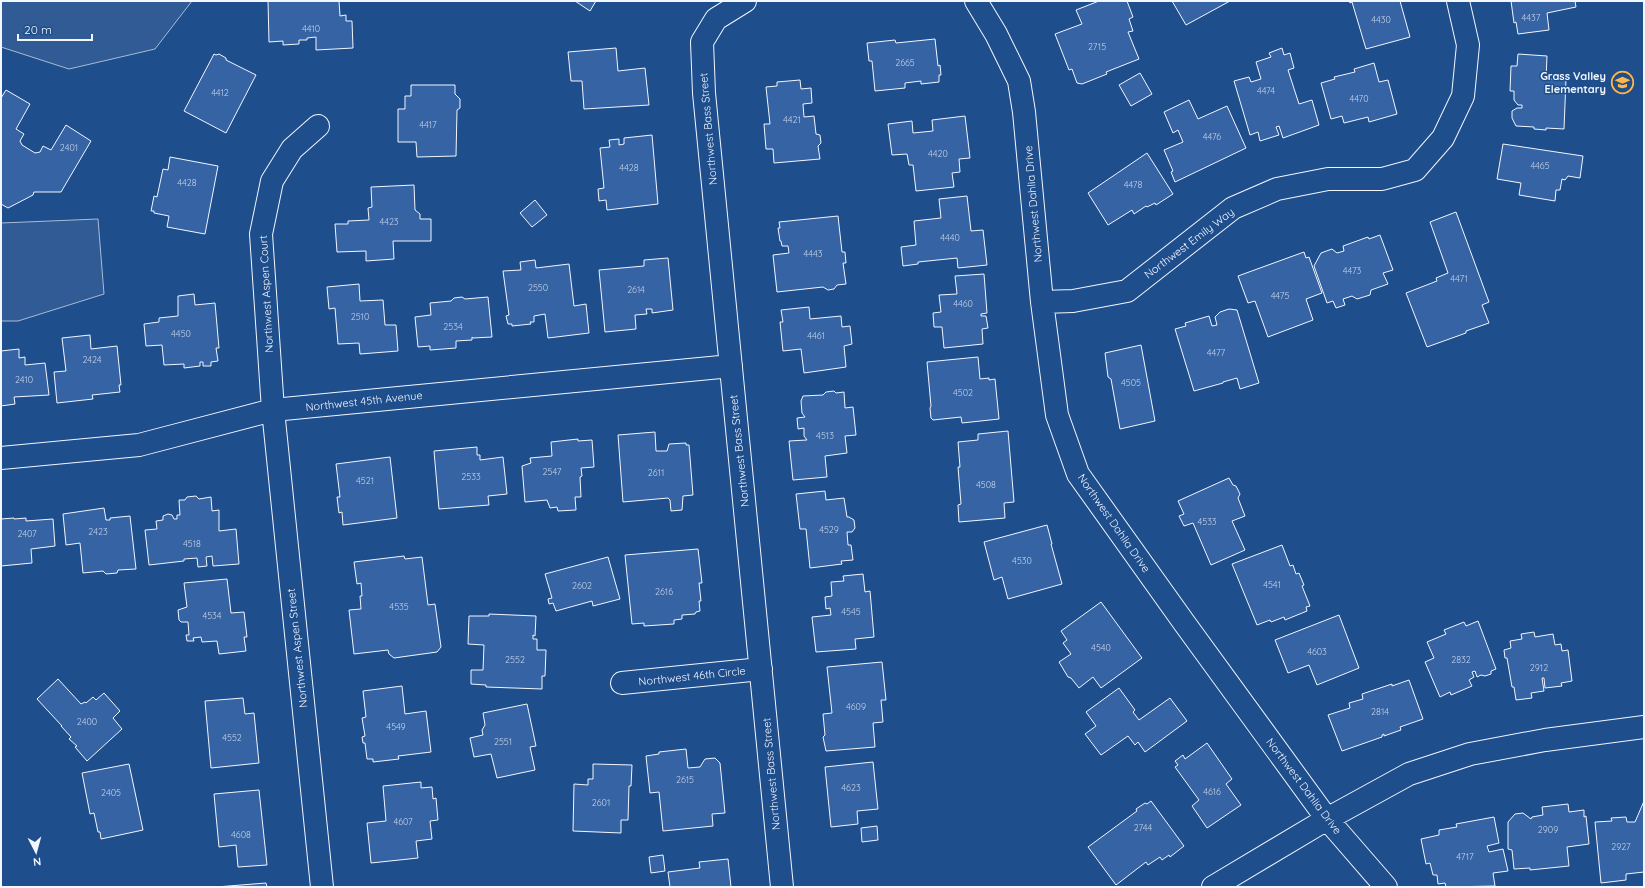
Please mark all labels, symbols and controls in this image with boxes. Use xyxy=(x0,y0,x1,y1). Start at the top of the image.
house number: 4437 xyxy=(1522,12,1541,23)
house number: 4430 xyxy=(1371,14,1391,25)
scale bar xyxy=(18,16,92,42)
text: 20 m xyxy=(24,22,52,37)
house number: 4410 xyxy=(302,23,320,34)
house number: 2715 xyxy=(1088,41,1106,52)
house number: 2665 xyxy=(895,57,915,68)
place label: Grass Valley Elementary xyxy=(1540,69,1606,96)
school or university icon: Grass Valley Elementary xyxy=(1609,69,1635,95)
street label: Northwest Bass Street xyxy=(696,72,720,186)
house number: 4474 xyxy=(1257,85,1275,96)
house number: 4412 xyxy=(211,87,229,98)
house number: 4470 xyxy=(1349,93,1369,104)
house number: 4421 xyxy=(783,114,801,125)
house number: 4417 xyxy=(419,119,437,130)
house number: 4476 xyxy=(1203,131,1221,142)
house number: 2401 xyxy=(60,142,78,153)
street label: Northwest Dahlia Drive xyxy=(1021,145,1045,263)
house number: 4420 xyxy=(928,148,948,159)
house number: 4465 xyxy=(1530,160,1550,171)
house number: 4428 xyxy=(619,162,639,173)
house number: 4428 xyxy=(177,177,197,188)
house number: 4478 xyxy=(1124,179,1142,190)
street label: Northwest Emily Way xyxy=(1141,205,1237,281)
house number: 4423 xyxy=(379,216,399,227)
house number: 4440 xyxy=(940,232,960,243)
street label: Northwest Aspen Court xyxy=(256,235,276,353)
house number: 4443 xyxy=(804,248,823,259)
house number: 4473 xyxy=(1343,265,1362,276)
house number: 4471 xyxy=(1450,273,1468,284)
house number: 2550 xyxy=(528,282,548,293)
house number: 2614 xyxy=(627,284,645,295)
house number: 4475 xyxy=(1271,290,1289,301)
house number: 4460 xyxy=(953,298,973,309)
house number: 2510 xyxy=(351,311,369,322)
house number: 2534 xyxy=(443,321,463,332)
house number: 4450 xyxy=(171,328,191,339)
house number: 4461 xyxy=(807,330,825,341)
house number: 4477 xyxy=(1207,347,1226,358)
house number: 2424 xyxy=(82,354,102,365)
house number: 2410 xyxy=(15,374,33,385)
house number: 4505 xyxy=(1121,377,1141,388)
house number: 4502 xyxy=(953,387,973,398)
street label: Northwest 45th Avenue xyxy=(305,388,423,414)
street label: Northwest Bass Street xyxy=(726,394,752,508)
house number: 4513 xyxy=(816,430,834,441)
house number: 2547 xyxy=(543,466,562,477)
house number: 2611 xyxy=(648,467,664,478)
house number: 2533 xyxy=(461,471,481,482)
street label: Northwest Dahlia Drive xyxy=(1075,471,1153,575)
house number: 4521 xyxy=(356,475,374,486)
house number: 4508 xyxy=(976,479,996,490)
house number: 4533 xyxy=(1197,516,1217,527)
house number: 4529 xyxy=(819,524,839,535)
house number: 2423 xyxy=(88,526,108,537)
house number: 2407 xyxy=(17,528,37,539)
house number: 4518 xyxy=(183,538,201,549)
house number: 4530 xyxy=(1012,555,1032,566)
house number: 4541 xyxy=(1263,579,1281,590)
house number: 2602 xyxy=(572,580,592,591)
house number: 2616 xyxy=(655,586,673,597)
street label: Northwest Aspen Street xyxy=(284,587,310,708)
house number: 4535 xyxy=(389,601,409,612)
house number: 4545 xyxy=(841,606,861,617)
house number: 4534 xyxy=(202,610,222,621)
house number: 4540 xyxy=(1091,642,1111,653)
house number: 4603 xyxy=(1307,646,1327,657)
house number: 2552 xyxy=(505,654,525,665)
house number: 2832 xyxy=(1451,654,1471,665)
house number: 2912 xyxy=(1530,662,1548,673)
street label: Northwest 46th Circle xyxy=(638,663,746,689)
house number: 4609 xyxy=(846,701,866,712)
house number: 2814 xyxy=(1371,706,1389,717)
house number: 2400 xyxy=(77,716,97,727)
street label: Northwest Bass Street xyxy=(759,717,783,831)
house number: 4549 xyxy=(386,721,406,732)
house number: 4552 xyxy=(222,732,242,743)
street label: Northwest Dahlia Drive xyxy=(1263,735,1345,837)
house number: 2551 xyxy=(494,736,512,747)
house number: 2615 xyxy=(676,774,694,785)
house number: 4623 xyxy=(841,782,861,793)
house number: 4616 xyxy=(1203,786,1221,797)
house number: 2405 xyxy=(101,787,121,798)
house number: 2601 xyxy=(592,797,610,808)
house number: 4607 xyxy=(393,816,413,827)
house number: 2744 xyxy=(1134,822,1153,833)
house number: 2909 xyxy=(1538,824,1558,835)
house number: 4608 xyxy=(231,829,251,840)
north arrow xyxy=(16,832,56,872)
house number: 2927 xyxy=(1611,841,1631,852)
house number: 4717 xyxy=(1456,851,1474,862)
text: N xyxy=(32,855,42,869)

